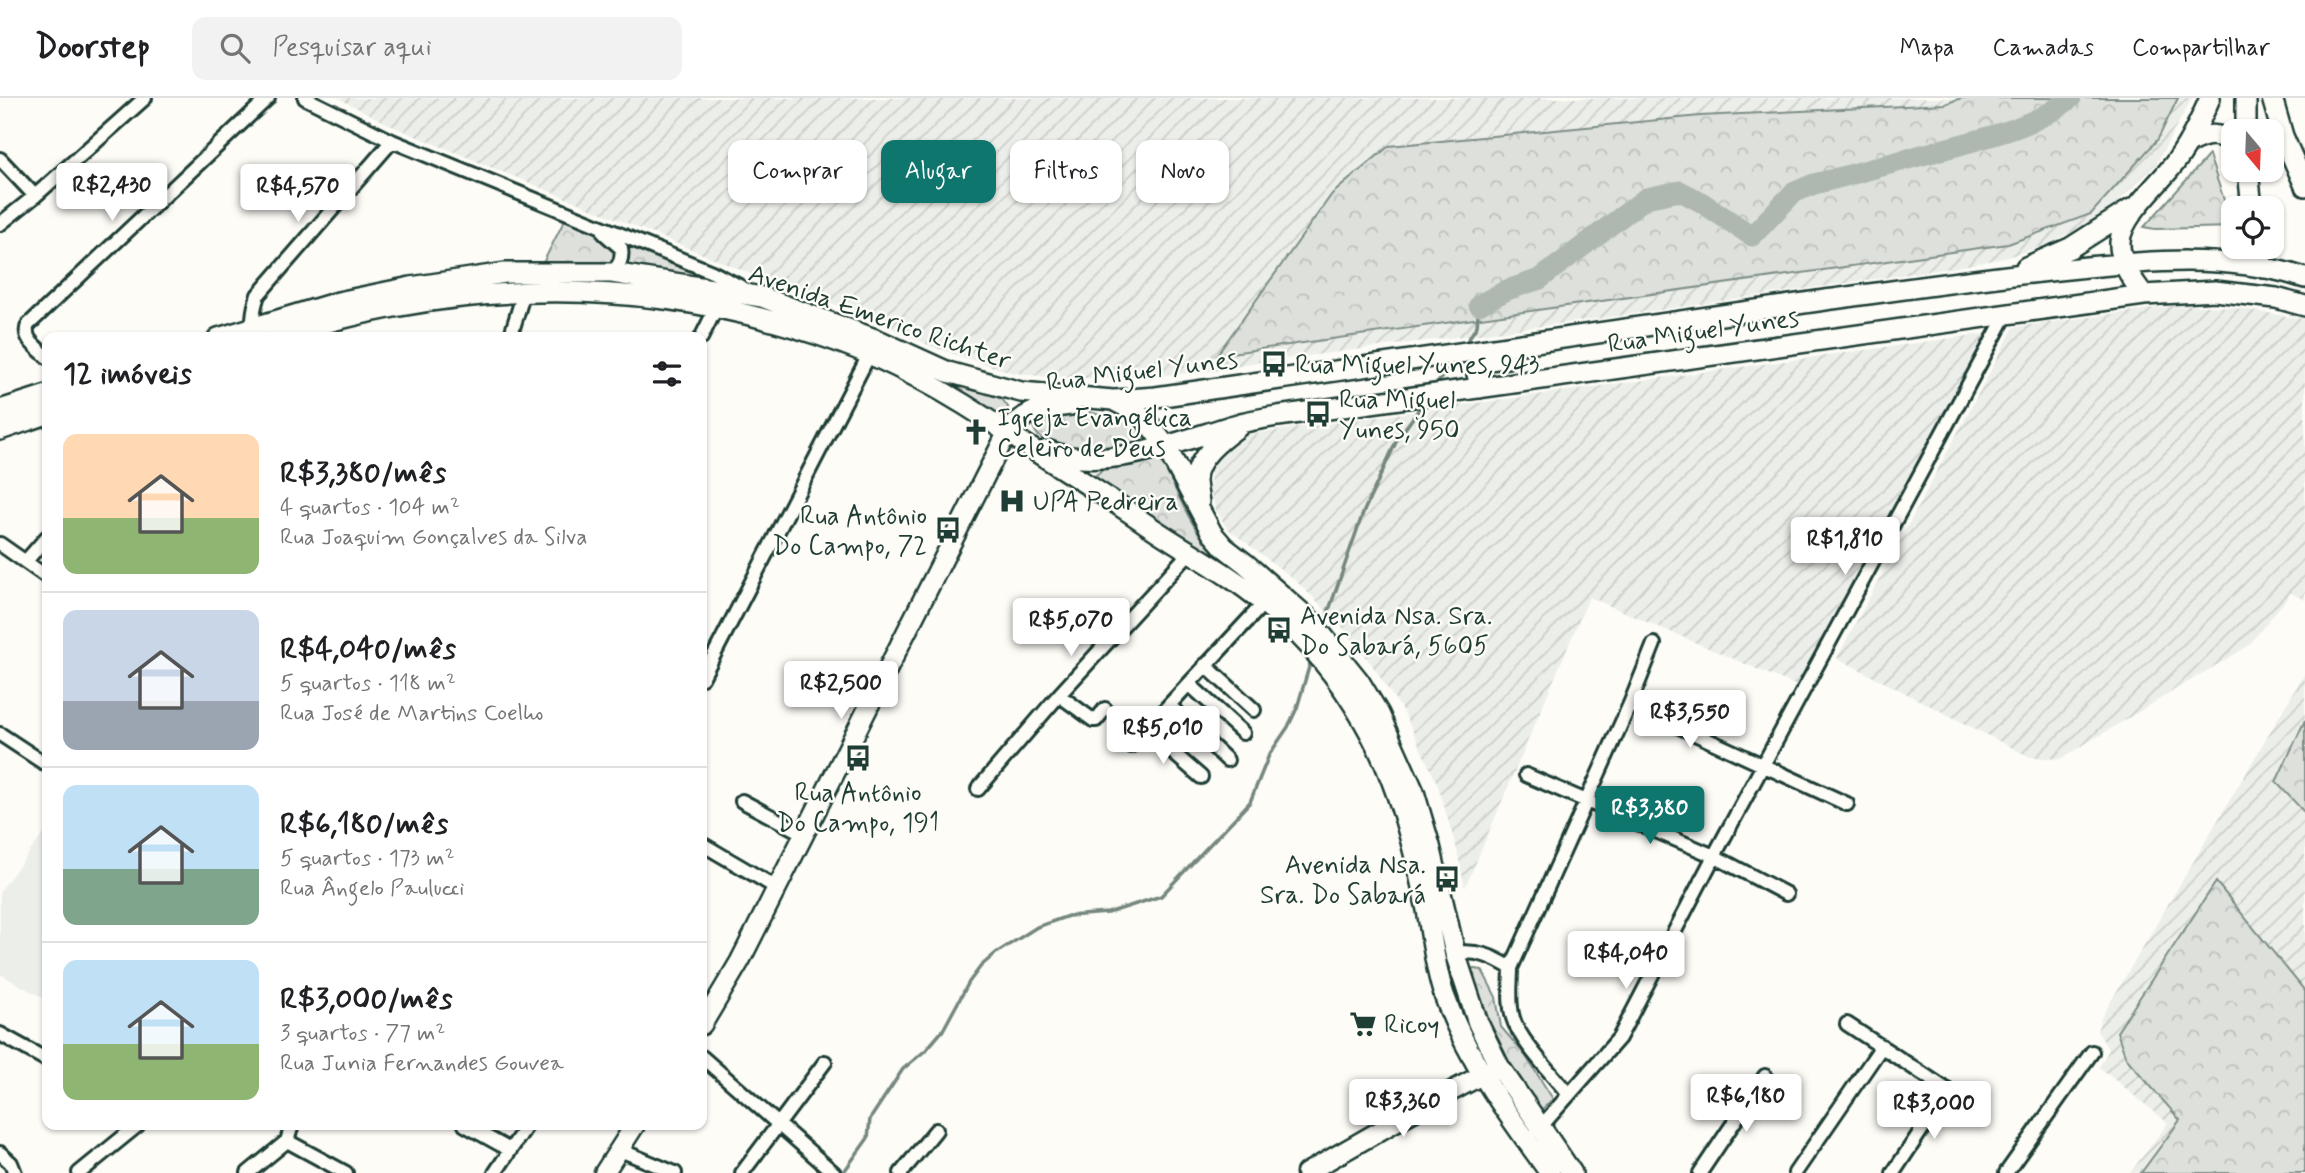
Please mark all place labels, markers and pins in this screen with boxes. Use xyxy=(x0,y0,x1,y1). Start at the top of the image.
pin: R$2,430 xyxy=(47,164,177,223)
pin: R$4,570 xyxy=(233,164,363,224)
bus stop icon: Rua Miguel Yunes, 943 xyxy=(1259,349,1289,379)
place label: Rua Miguel Yunes, 943 xyxy=(1295,349,1540,386)
place label: Rua Miguel Yunes, 950 xyxy=(1339,384,1460,448)
bus stop icon: Rua Miguel Yunes, 950 xyxy=(1303,399,1333,429)
place label: Igreja Evangélica Celeiro de Deus xyxy=(997,402,1192,466)
church icon: Igreja Evangélica Celeiro de Deus xyxy=(961,417,991,447)
hospital icon: UPA Pedreira xyxy=(997,486,1027,516)
place label: UPA Pedreira xyxy=(1033,486,1179,520)
place label: Rua Antônio Do Campo, 72 xyxy=(772,500,927,564)
bus stop icon: Rua Antônio Do Campo, 72 xyxy=(933,515,963,545)
pin: R$1,810 xyxy=(1780,518,1910,577)
pin: R$5,070 xyxy=(1006,598,1136,658)
place label: Avenida Nsa. Sra. Do Sabará, 5605 xyxy=(1300,600,1492,664)
bus stop icon: Avenida Nsa. Sra. Do Sabará, 5605 xyxy=(1264,615,1294,645)
pin: R$2,500 xyxy=(776,662,906,721)
pin: R$3,550 xyxy=(1625,690,1755,750)
pin: R$5,010 xyxy=(1098,706,1228,766)
bus stop icon: Rua Antônio Do Campo, 191 xyxy=(843,743,873,773)
place label: Rua Antônio Do Campo, 191 xyxy=(777,777,939,841)
pin: R$3,380 xyxy=(1585,786,1715,846)
place label: Avenida Nsa. Sra. Do Sabará xyxy=(1260,849,1426,913)
bus stop icon: Avenida Nsa. Sra. Do Sabará xyxy=(1432,864,1462,894)
pin: R$4,040 xyxy=(1561,932,1691,991)
supermarket icon: Ricoy xyxy=(1348,1009,1378,1039)
place label: Ricoy xyxy=(1384,1009,1440,1043)
pin: R$6,180 xyxy=(1681,1074,1811,1134)
pin: R$3,360 xyxy=(1338,1080,1468,1139)
pin: R$3,000 xyxy=(1869,1082,1999,1141)

